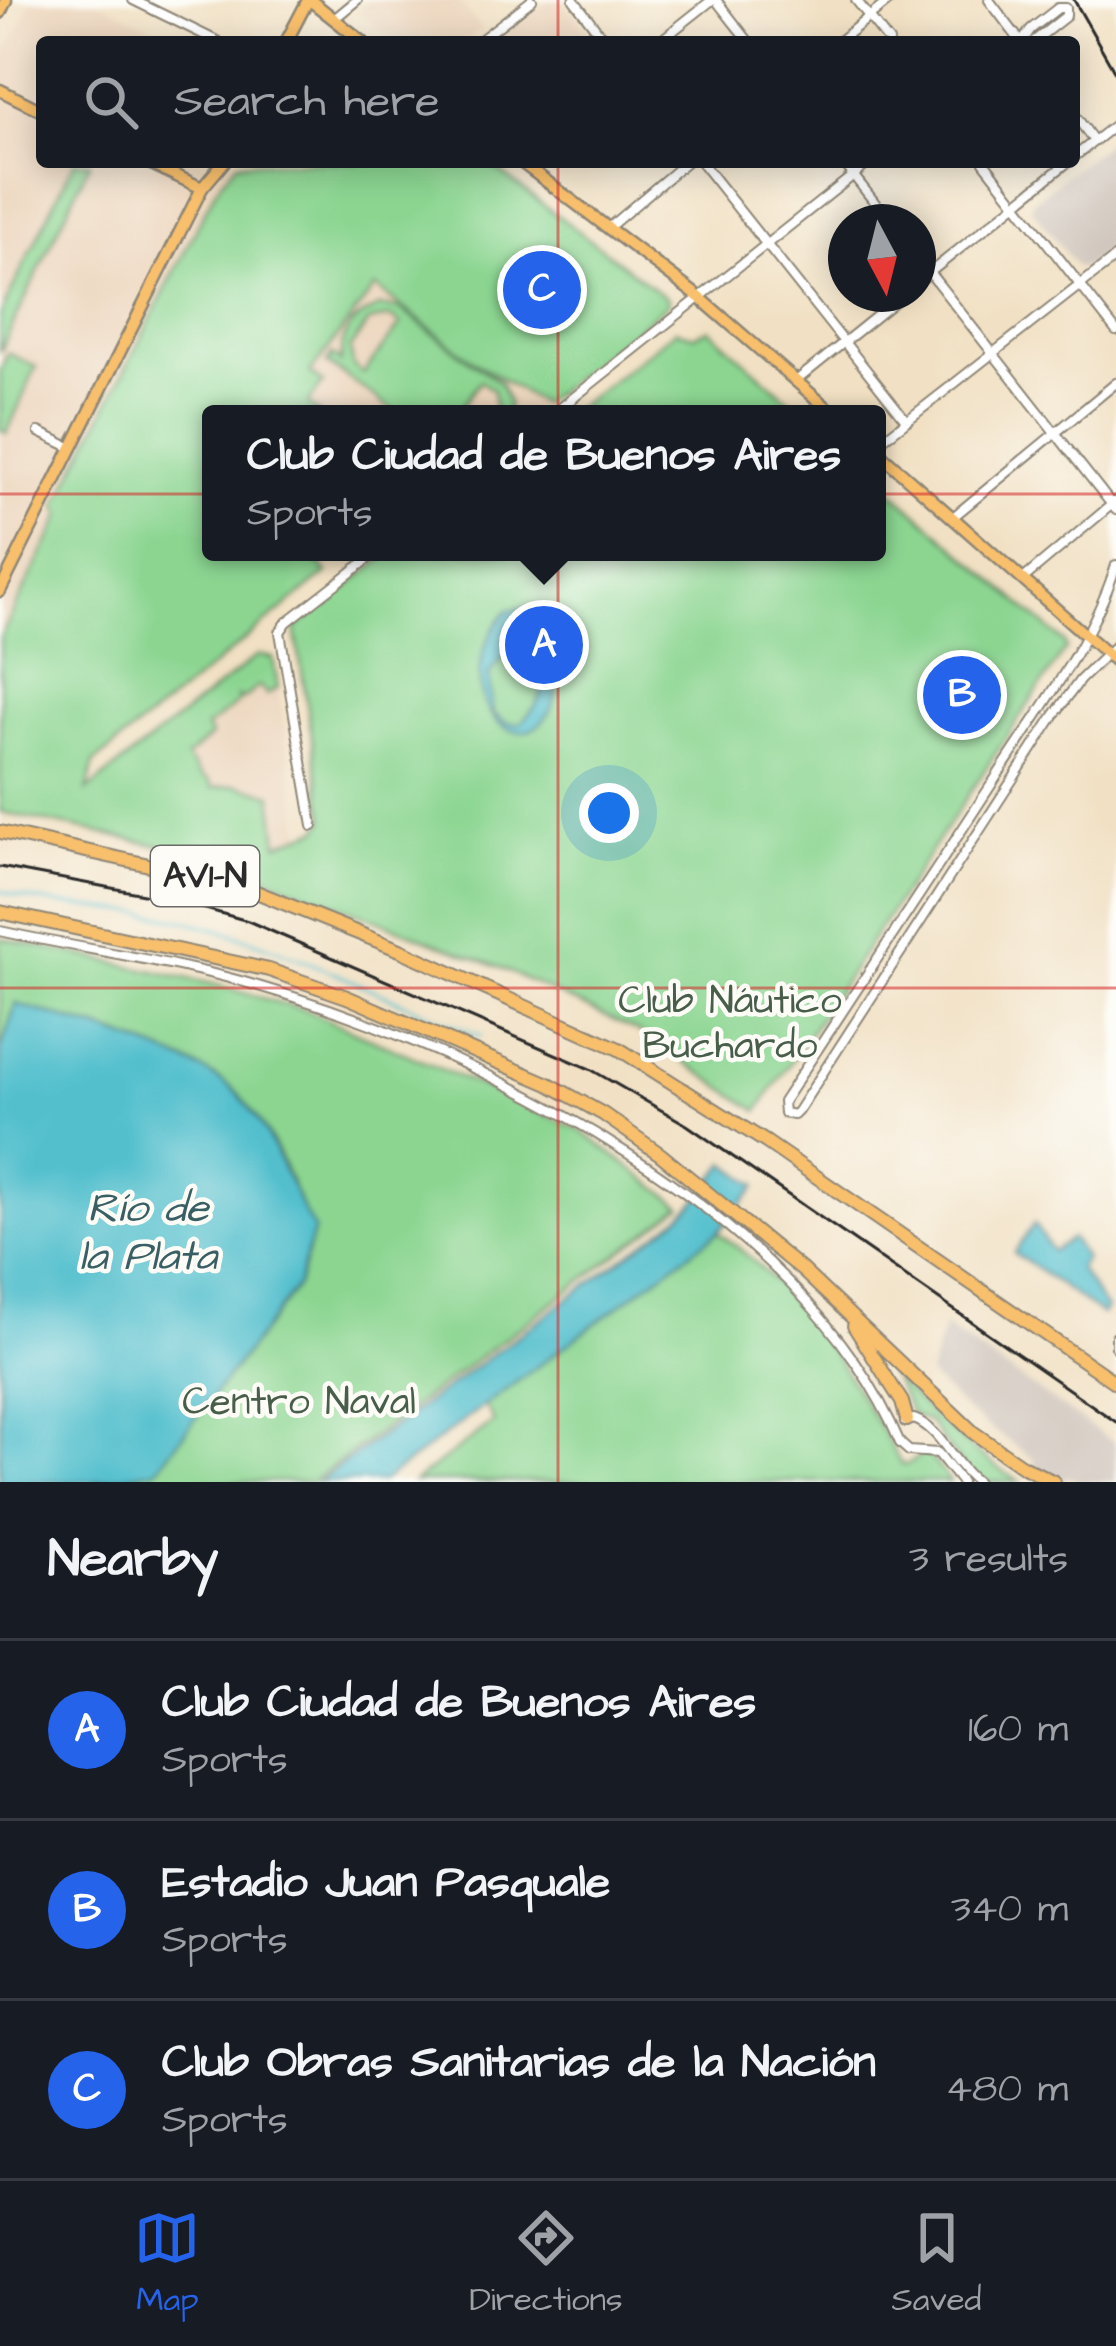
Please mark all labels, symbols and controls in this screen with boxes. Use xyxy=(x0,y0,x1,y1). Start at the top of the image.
search box xyxy=(36,36,1080,168)
icon: search xyxy=(78,69,144,135)
text: Search here xyxy=(174,71,440,133)
north arrow xyxy=(828,204,936,312)
pin: C xyxy=(503,245,581,335)
popup xyxy=(202,405,886,561)
text: Club Ciudad de Buenos Aires xyxy=(247,425,841,487)
text: Sports xyxy=(247,487,373,541)
pin: A xyxy=(505,600,583,690)
pin: B xyxy=(923,650,1001,740)
your location xyxy=(579,783,639,843)
road number: AV1-N xyxy=(151,846,259,906)
park label: Club Náutico Buchardo xyxy=(618,975,842,1074)
water label: Río de la Plata xyxy=(79,1180,220,1286)
park label: Centro Naval xyxy=(182,1376,416,1430)
text: Nearby xyxy=(48,1525,218,1596)
text: 3 results xyxy=(909,1533,1068,1587)
text: Club Ciudad de Buenos Aires xyxy=(162,1672,756,1734)
text: A xyxy=(75,1703,99,1757)
text: 160 m xyxy=(968,1703,1068,1757)
text: Sports xyxy=(162,1734,288,1788)
text: Estadio Juan Pasquale xyxy=(162,1852,610,1914)
text: B xyxy=(73,1883,101,1937)
text: 340 m xyxy=(951,1883,1068,1937)
text: Sports xyxy=(162,1914,288,1968)
text: Club Obras Sanitarias de la Nación xyxy=(162,2032,876,2094)
text: C xyxy=(73,2063,101,2117)
text: 480 m xyxy=(946,2063,1068,2117)
text: Sports xyxy=(162,2094,288,2148)
tab: Map xyxy=(134,2205,200,2323)
tab: Directions xyxy=(469,2205,623,2323)
tab: Saved xyxy=(892,2205,982,2323)

